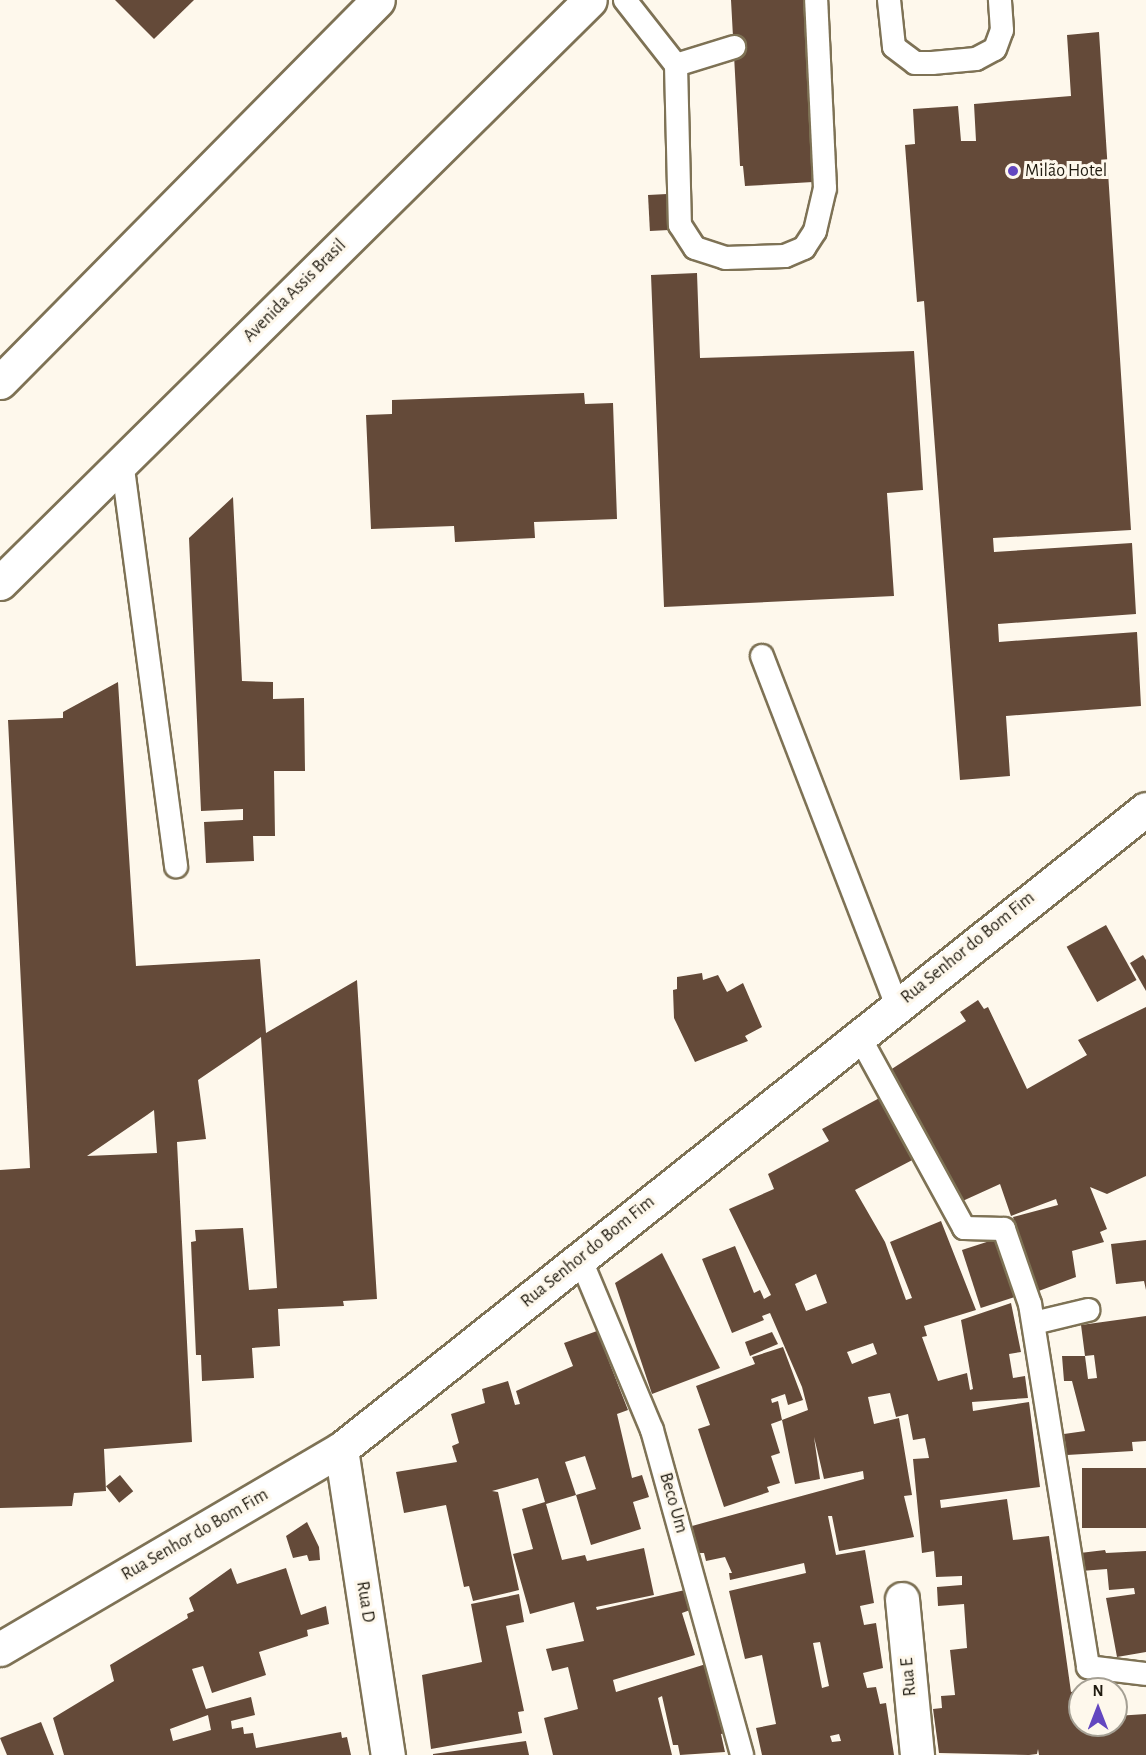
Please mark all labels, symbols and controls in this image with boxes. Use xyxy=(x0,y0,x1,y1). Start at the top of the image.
place label: Milão Hotel xyxy=(1025,160,1107,182)
marker: Milão Hotel xyxy=(1006,164,1020,178)
street label: Avenida Assis Brasil xyxy=(239,235,351,347)
street label: Rua Senhor do Bom Fim xyxy=(897,887,1039,1009)
street label: Rua Senhor do Bom Fim xyxy=(517,1191,659,1313)
street label: Beco Um xyxy=(654,1470,692,1536)
street label: Rua Senhor do Bom Fim xyxy=(118,1484,272,1586)
street label: Rua D xyxy=(351,1580,379,1624)
street label: Rua E xyxy=(897,1657,921,1697)
north arrow xyxy=(1068,1677,1128,1737)
text: N xyxy=(1092,1683,1104,1699)

